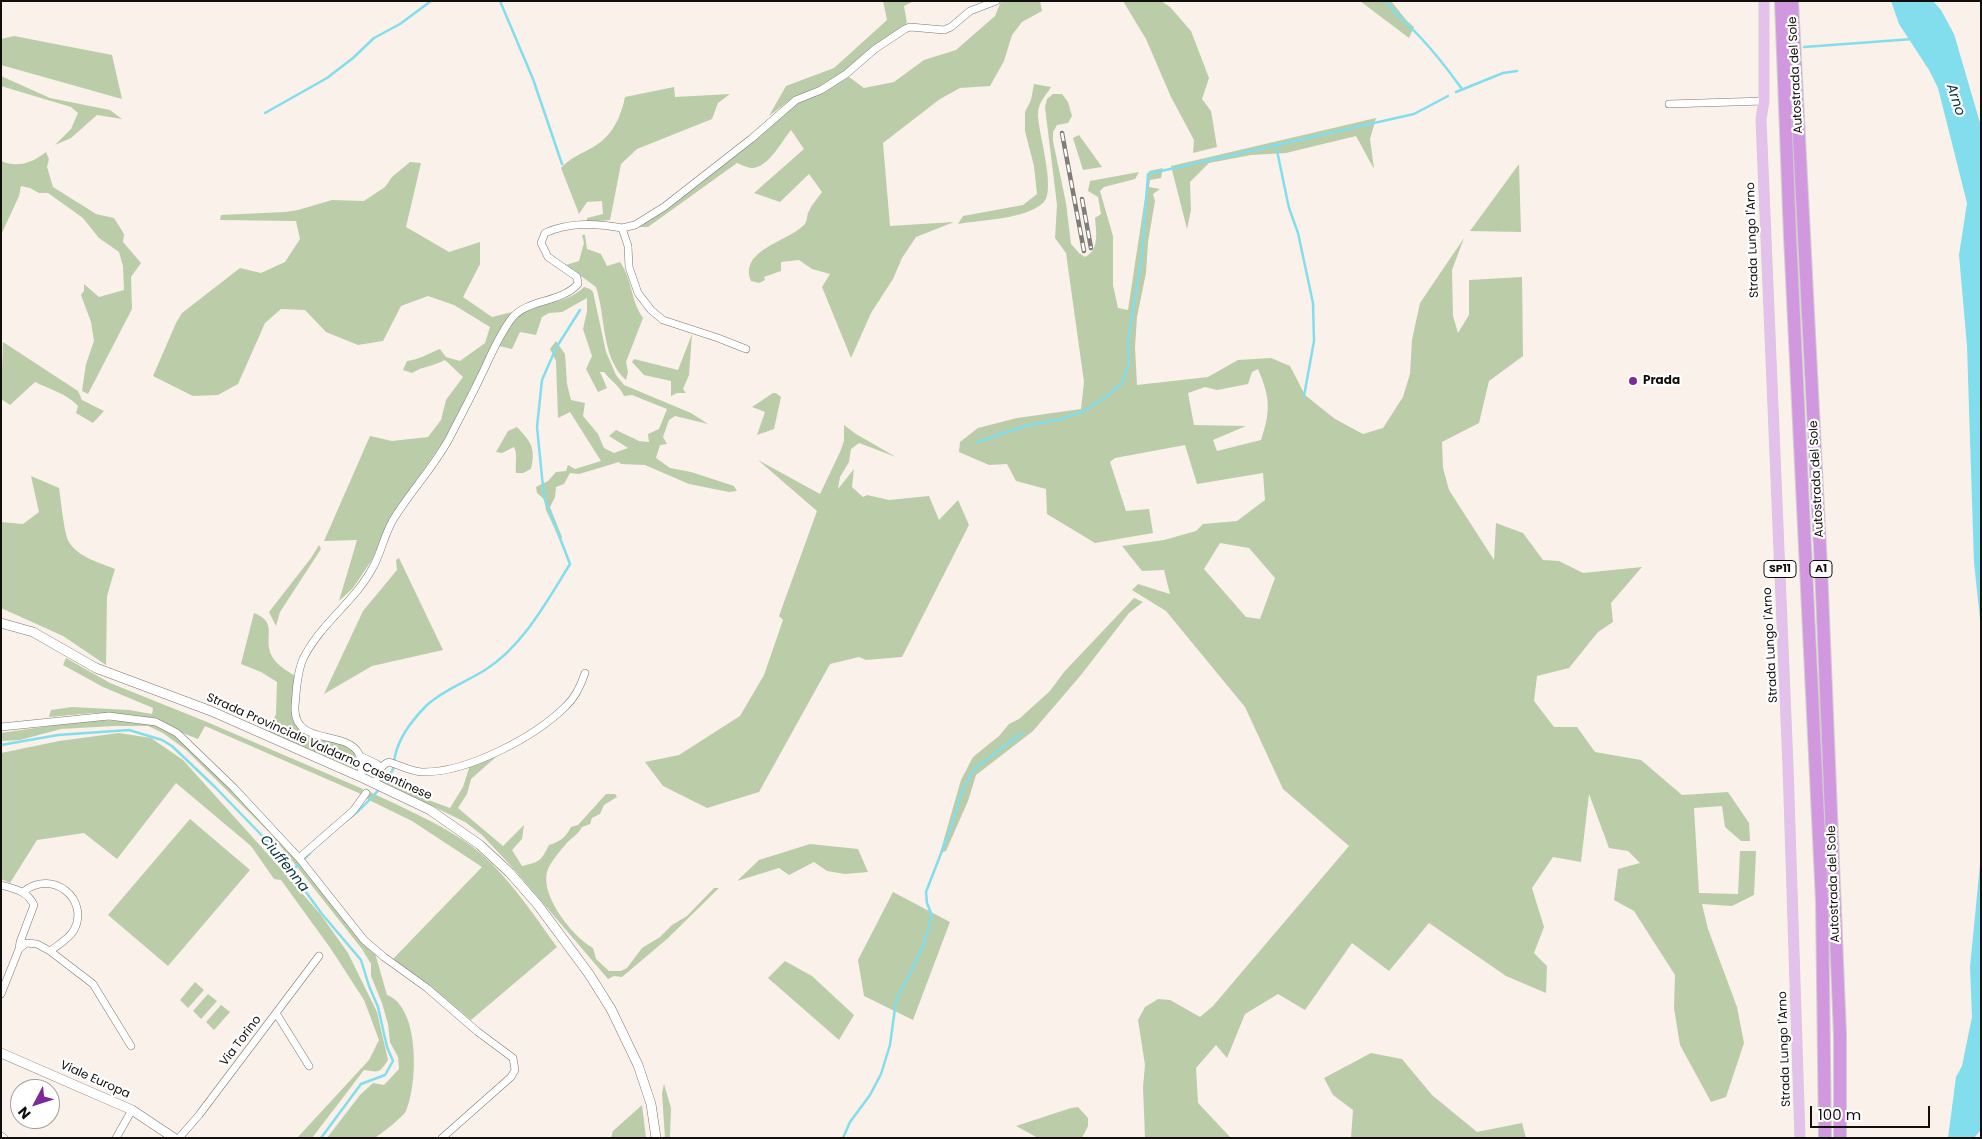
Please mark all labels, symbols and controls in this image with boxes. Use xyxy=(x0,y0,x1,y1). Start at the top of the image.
street label: Autostrada del Sole xyxy=(1786,16,1806,134)
water label: Arno xyxy=(1942,82,1968,118)
street label: Strada Lungo l'Arno xyxy=(1744,182,1762,298)
place label: Prada xyxy=(1643,374,1680,388)
marker: Prada xyxy=(1627,375,1639,387)
street label: Autostrada del Sole xyxy=(1807,420,1827,538)
road number: SP11 xyxy=(1764,560,1796,578)
road number: A1 xyxy=(1810,560,1832,578)
street label: Strada Lungo l'Arno xyxy=(1761,587,1781,703)
street label: Strada Provinciale Valdarno Casentinese xyxy=(204,691,434,803)
street label: Autostrada del Sole xyxy=(1825,825,1843,943)
water label: Ciuffenna xyxy=(256,832,312,896)
street label: Strada Lungo l'Arno xyxy=(1776,991,1794,1107)
street label: Via Torino xyxy=(217,1013,265,1069)
street label: Viale Europa xyxy=(58,1058,132,1102)
north arrow xyxy=(10,1079,60,1129)
scale bar xyxy=(1812,1096,1932,1128)
text: N xyxy=(13,1103,35,1123)
text: 100 m xyxy=(1818,1104,1861,1125)

